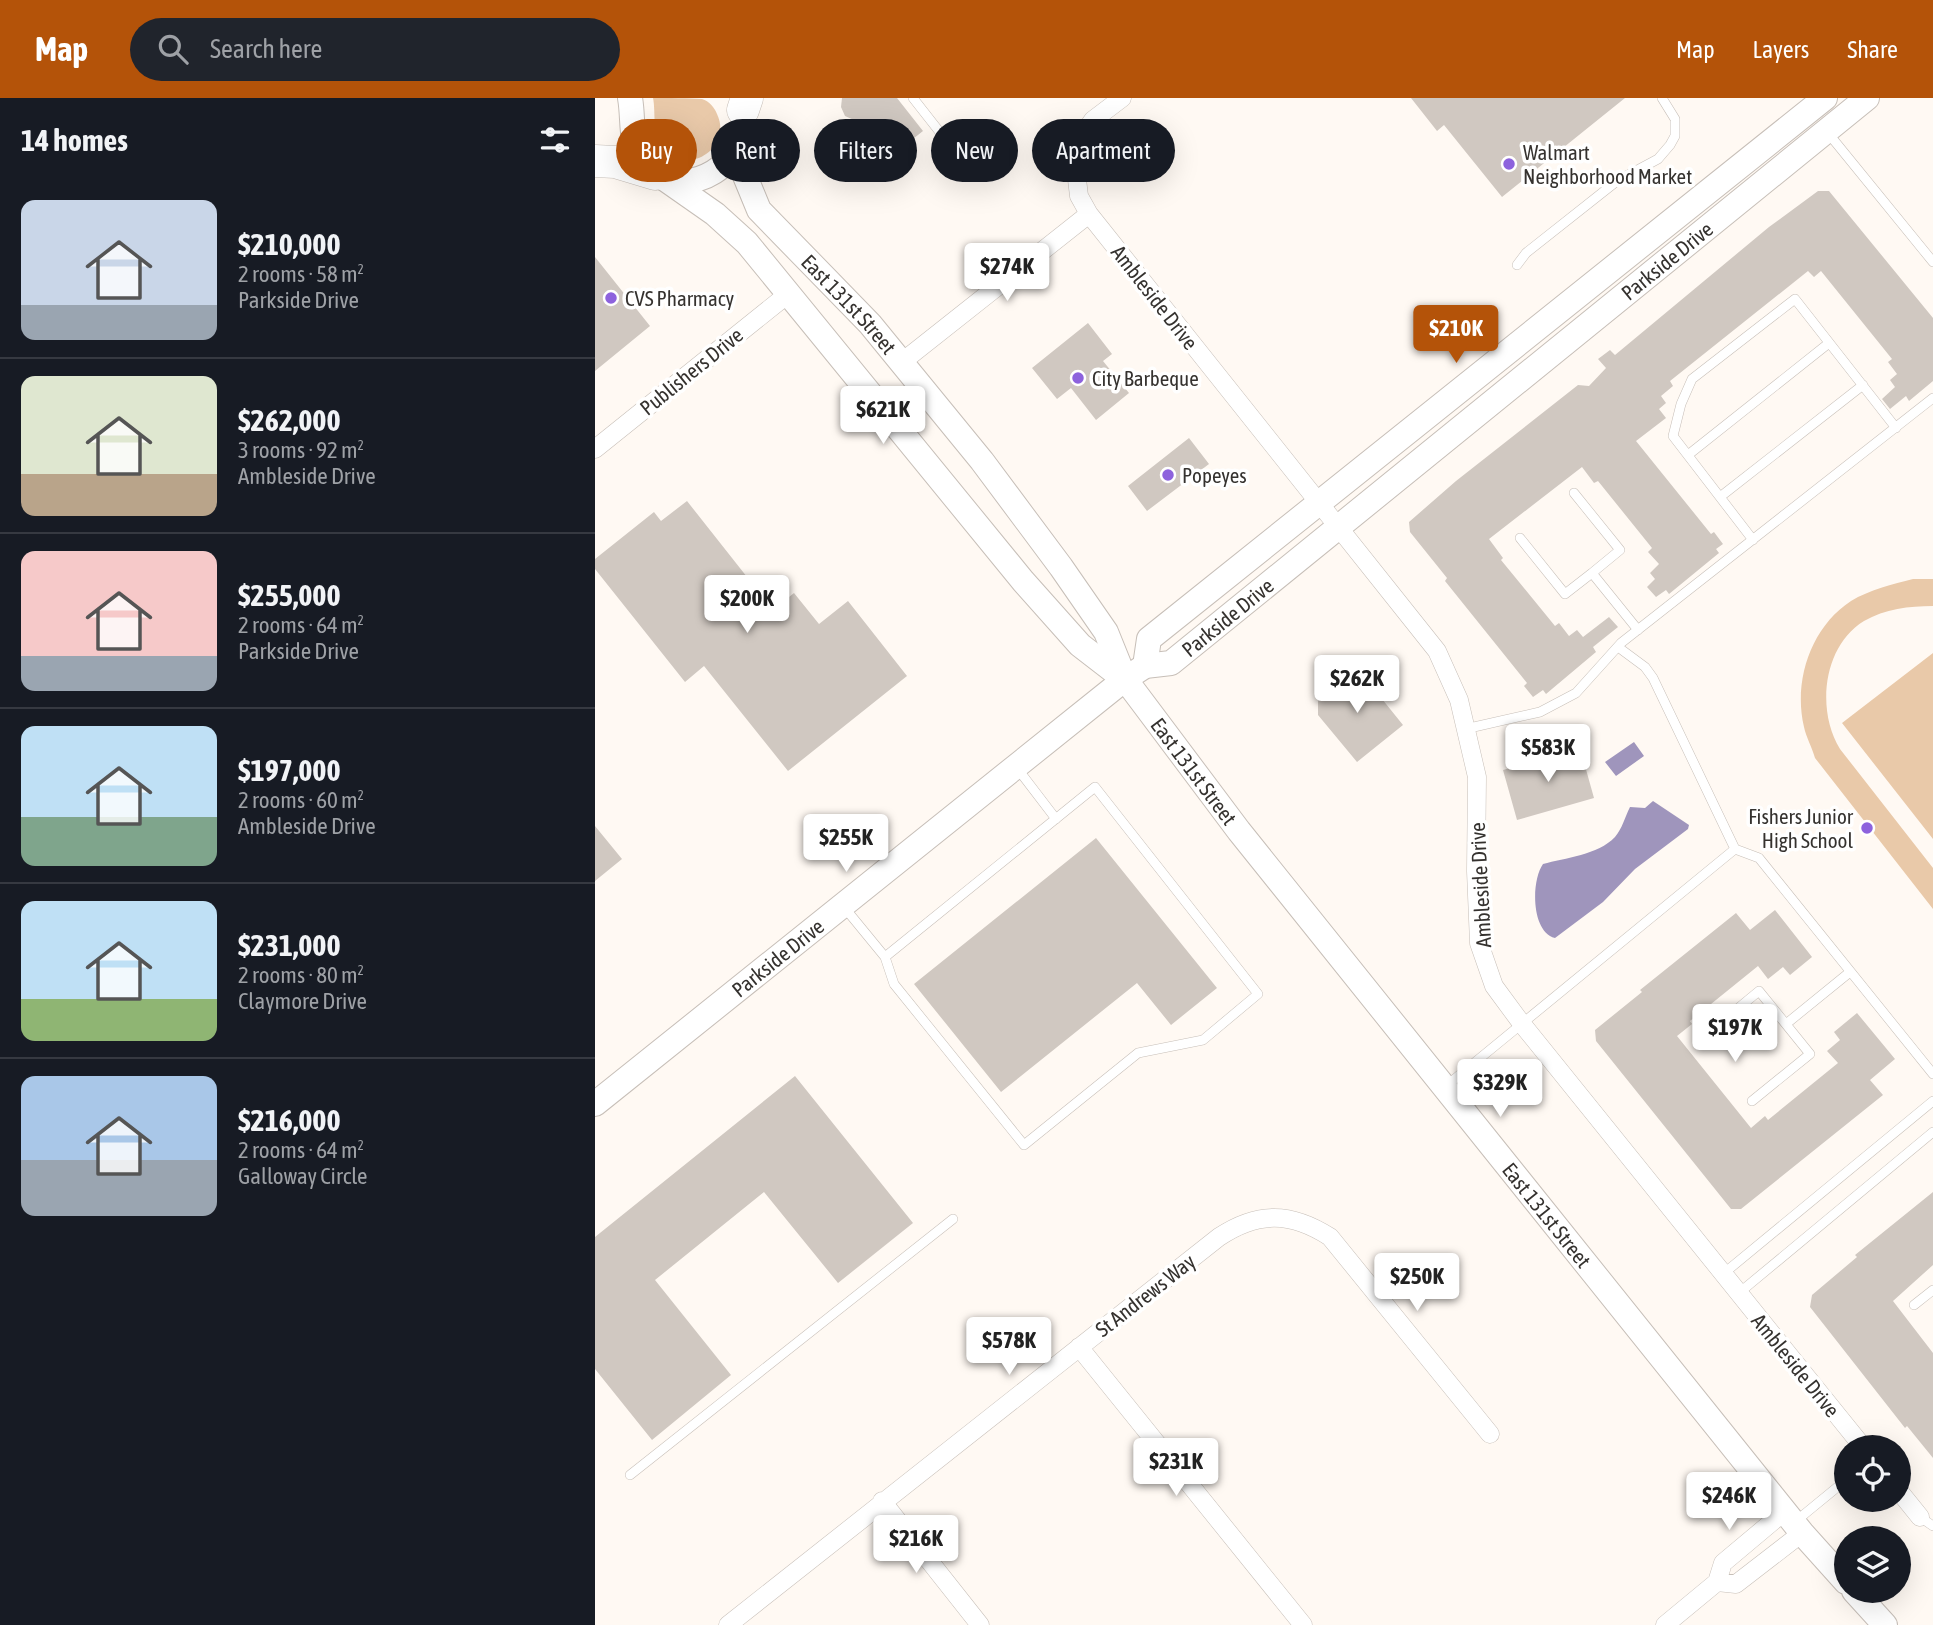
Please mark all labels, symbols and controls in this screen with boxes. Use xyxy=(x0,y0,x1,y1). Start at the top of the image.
search box xyxy=(130,18,620,81)
text: Map xyxy=(35,30,88,68)
icon: search xyxy=(154,30,192,68)
text: Search here xyxy=(210,34,322,64)
text: Map xyxy=(1676,36,1715,63)
text: Layers xyxy=(1753,36,1809,63)
text: Share xyxy=(1847,36,1898,63)
chip: Buy xyxy=(616,119,697,182)
chip: Rent xyxy=(711,119,800,182)
chip: Filters xyxy=(814,119,917,182)
chip: New xyxy=(931,119,1018,182)
chip: Apartment xyxy=(1032,119,1175,182)
icon: filters xyxy=(536,121,574,159)
text: 14 homes xyxy=(21,123,128,157)
place label: Walmart Neighborhood Market xyxy=(1523,140,1692,188)
marker: Walmart Neighborhood Market xyxy=(1501,156,1517,172)
street label: Parkside Drive xyxy=(1616,216,1717,305)
text: $210,000 xyxy=(238,227,341,261)
icon: home xyxy=(77,228,161,312)
street label: Ambleside Drive xyxy=(1107,240,1203,354)
pin: $274K xyxy=(958,244,1056,303)
street label: East 131st Street xyxy=(797,249,901,358)
text: $274K xyxy=(980,253,1034,279)
text: 2 rooms · 58 m² xyxy=(238,261,364,287)
place label: CVS Pharmacy xyxy=(625,286,735,310)
text: Parkside Drive xyxy=(238,287,359,313)
marker: CVS Pharmacy xyxy=(603,290,619,306)
pin: $210K xyxy=(1407,306,1505,365)
text: $210K xyxy=(1429,315,1483,341)
street label: Publishers Drive xyxy=(635,322,747,420)
place label: City Barbeque xyxy=(1092,366,1199,390)
marker: City Barbeque xyxy=(1070,370,1086,386)
pin: $621K xyxy=(834,386,932,446)
text: $621K xyxy=(856,396,910,422)
text: $262,000 xyxy=(238,403,341,437)
icon: home xyxy=(77,404,161,488)
text: 3 rooms · 92 m² xyxy=(238,437,364,463)
text: Ambleside Drive xyxy=(238,463,376,489)
place label: Popeyes xyxy=(1182,463,1247,487)
marker: Popeyes xyxy=(1160,467,1176,483)
street label: Parkside Drive xyxy=(1177,573,1278,661)
pin: $200K xyxy=(698,575,796,635)
text: $255,000 xyxy=(238,578,341,612)
icon: home xyxy=(77,579,161,663)
text: $200K xyxy=(720,585,774,611)
text: 2 rooms · 64 m² xyxy=(238,612,364,638)
text: Parkside Drive xyxy=(238,638,359,664)
pin: $262K xyxy=(1308,656,1406,715)
text: $262K xyxy=(1330,665,1384,691)
street label: East 131st Street xyxy=(1146,713,1242,829)
pin: $583K xyxy=(1499,724,1597,784)
text: $583K xyxy=(1521,734,1575,760)
text: $197,000 xyxy=(238,753,341,787)
icon: home xyxy=(77,754,161,838)
text: 2 rooms · 60 m² xyxy=(238,787,364,813)
place label: Fishers Junior High School xyxy=(1748,804,1854,852)
text: Ambleside Drive xyxy=(238,813,376,839)
pin: $255K xyxy=(797,814,895,874)
marker: Fishers Junior High School xyxy=(1859,820,1875,836)
street label: Ambleside Drive xyxy=(1465,822,1495,948)
text: $255K xyxy=(819,824,873,850)
street label: Parkside Drive xyxy=(727,914,828,1002)
text: $231,000 xyxy=(238,928,341,962)
icon: home xyxy=(77,929,161,1013)
text: 2 rooms · 80 m² xyxy=(238,962,364,988)
text: Claymore Drive xyxy=(238,988,367,1014)
pin: $197K xyxy=(1686,1004,1784,1064)
text: $197K xyxy=(1708,1014,1762,1040)
pin: $329K xyxy=(1451,1060,1549,1119)
text: $329K xyxy=(1473,1069,1527,1095)
text: $216,000 xyxy=(238,1103,341,1137)
icon: home xyxy=(77,1104,161,1188)
text: 2 rooms · 64 m² xyxy=(238,1137,364,1163)
street label: East 131st Street xyxy=(1498,1158,1596,1272)
text: Galloway Circle xyxy=(238,1163,368,1189)
street label: St Andrews Way xyxy=(1091,1249,1200,1341)
pin: $250K xyxy=(1368,1254,1466,1313)
text: $250K xyxy=(1390,1263,1444,1289)
street label: Ambleside Drive xyxy=(1747,1309,1845,1421)
pin: $578K xyxy=(960,1318,1058,1377)
text: $578K xyxy=(982,1327,1036,1353)
map controls xyxy=(1834,1435,1911,1603)
button: locate xyxy=(1834,1435,1911,1512)
pin: $231K xyxy=(1127,1438,1225,1498)
text: $231K xyxy=(1149,1448,1203,1474)
pin: $246K xyxy=(1680,1472,1778,1532)
text: $246K xyxy=(1702,1482,1756,1508)
pin: $216K xyxy=(867,1516,965,1575)
text: $216K xyxy=(889,1525,943,1551)
button: layers xyxy=(1834,1526,1911,1603)

